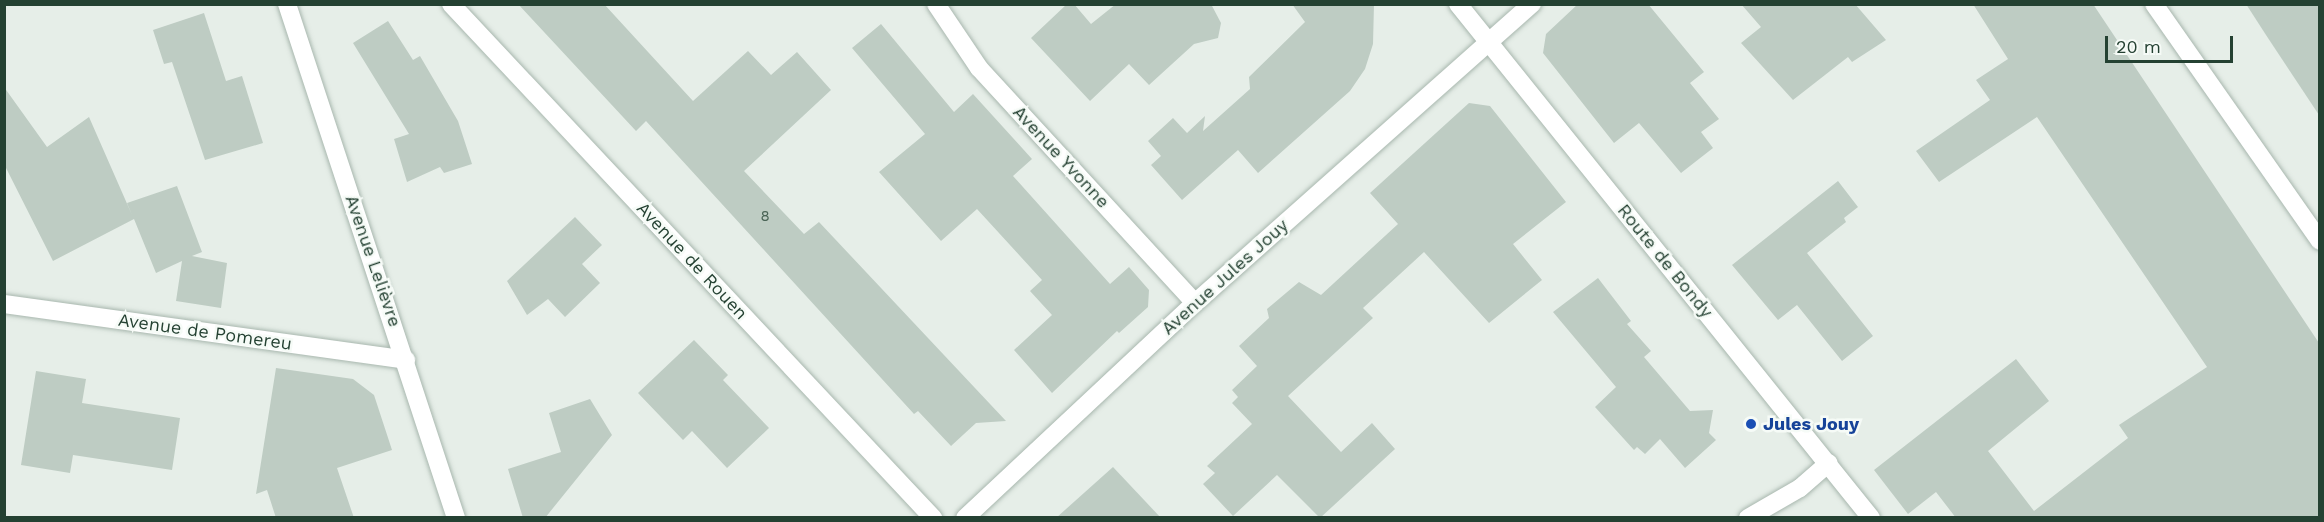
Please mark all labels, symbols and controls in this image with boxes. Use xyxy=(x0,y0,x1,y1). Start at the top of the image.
scale bar xyxy=(2108,24,2236,62)
text: 20 m xyxy=(2116,36,2161,57)
street label: Avenue Yvonne xyxy=(1008,101,1114,213)
street label: Avenue Lelièvre xyxy=(340,192,406,330)
street label: Avenue de Rouen xyxy=(632,198,752,324)
street label: Route de Bondy xyxy=(1613,200,1717,322)
house number: 8 xyxy=(760,208,770,226)
street label: Avenue Jules Jouy xyxy=(1157,214,1293,340)
street label: Avenue de Pomereu xyxy=(117,309,293,355)
place label: Jules Jouy xyxy=(1763,413,1859,435)
marker: Jules Jouy xyxy=(1744,417,1758,431)

